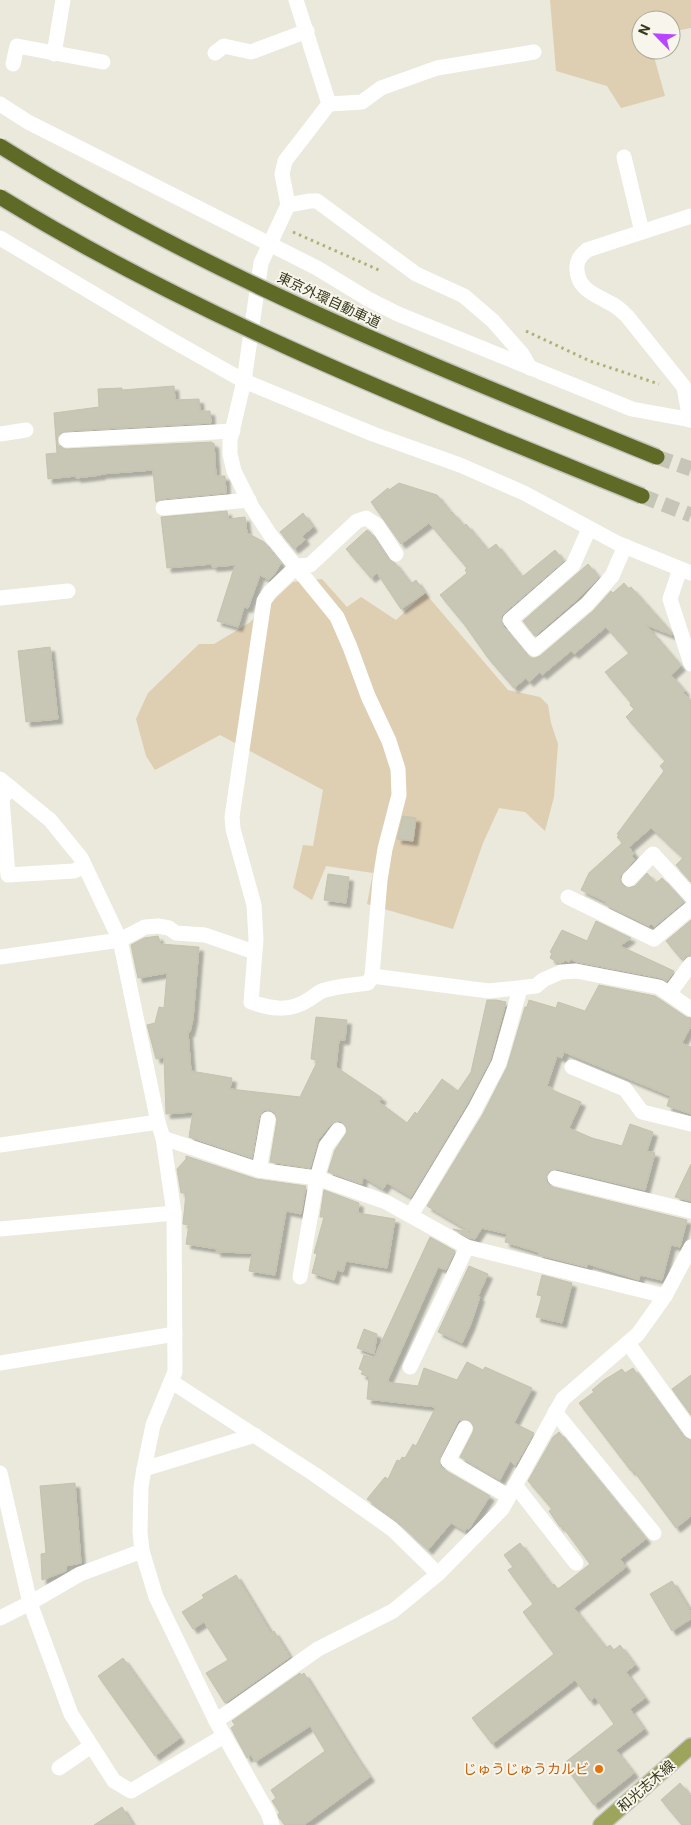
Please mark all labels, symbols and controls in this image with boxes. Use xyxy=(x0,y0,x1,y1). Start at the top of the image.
north arrow xyxy=(631,10,681,60)
text: N xyxy=(635,22,653,37)
street label: 東京外環自動車道 xyxy=(275,269,383,331)
street label: 和光志木線 xyxy=(614,1757,678,1815)
place label: じゅうじゅうカルビ xyxy=(463,1761,589,1777)
marker: じゅうじゅうカルビ xyxy=(593,1763,605,1775)

